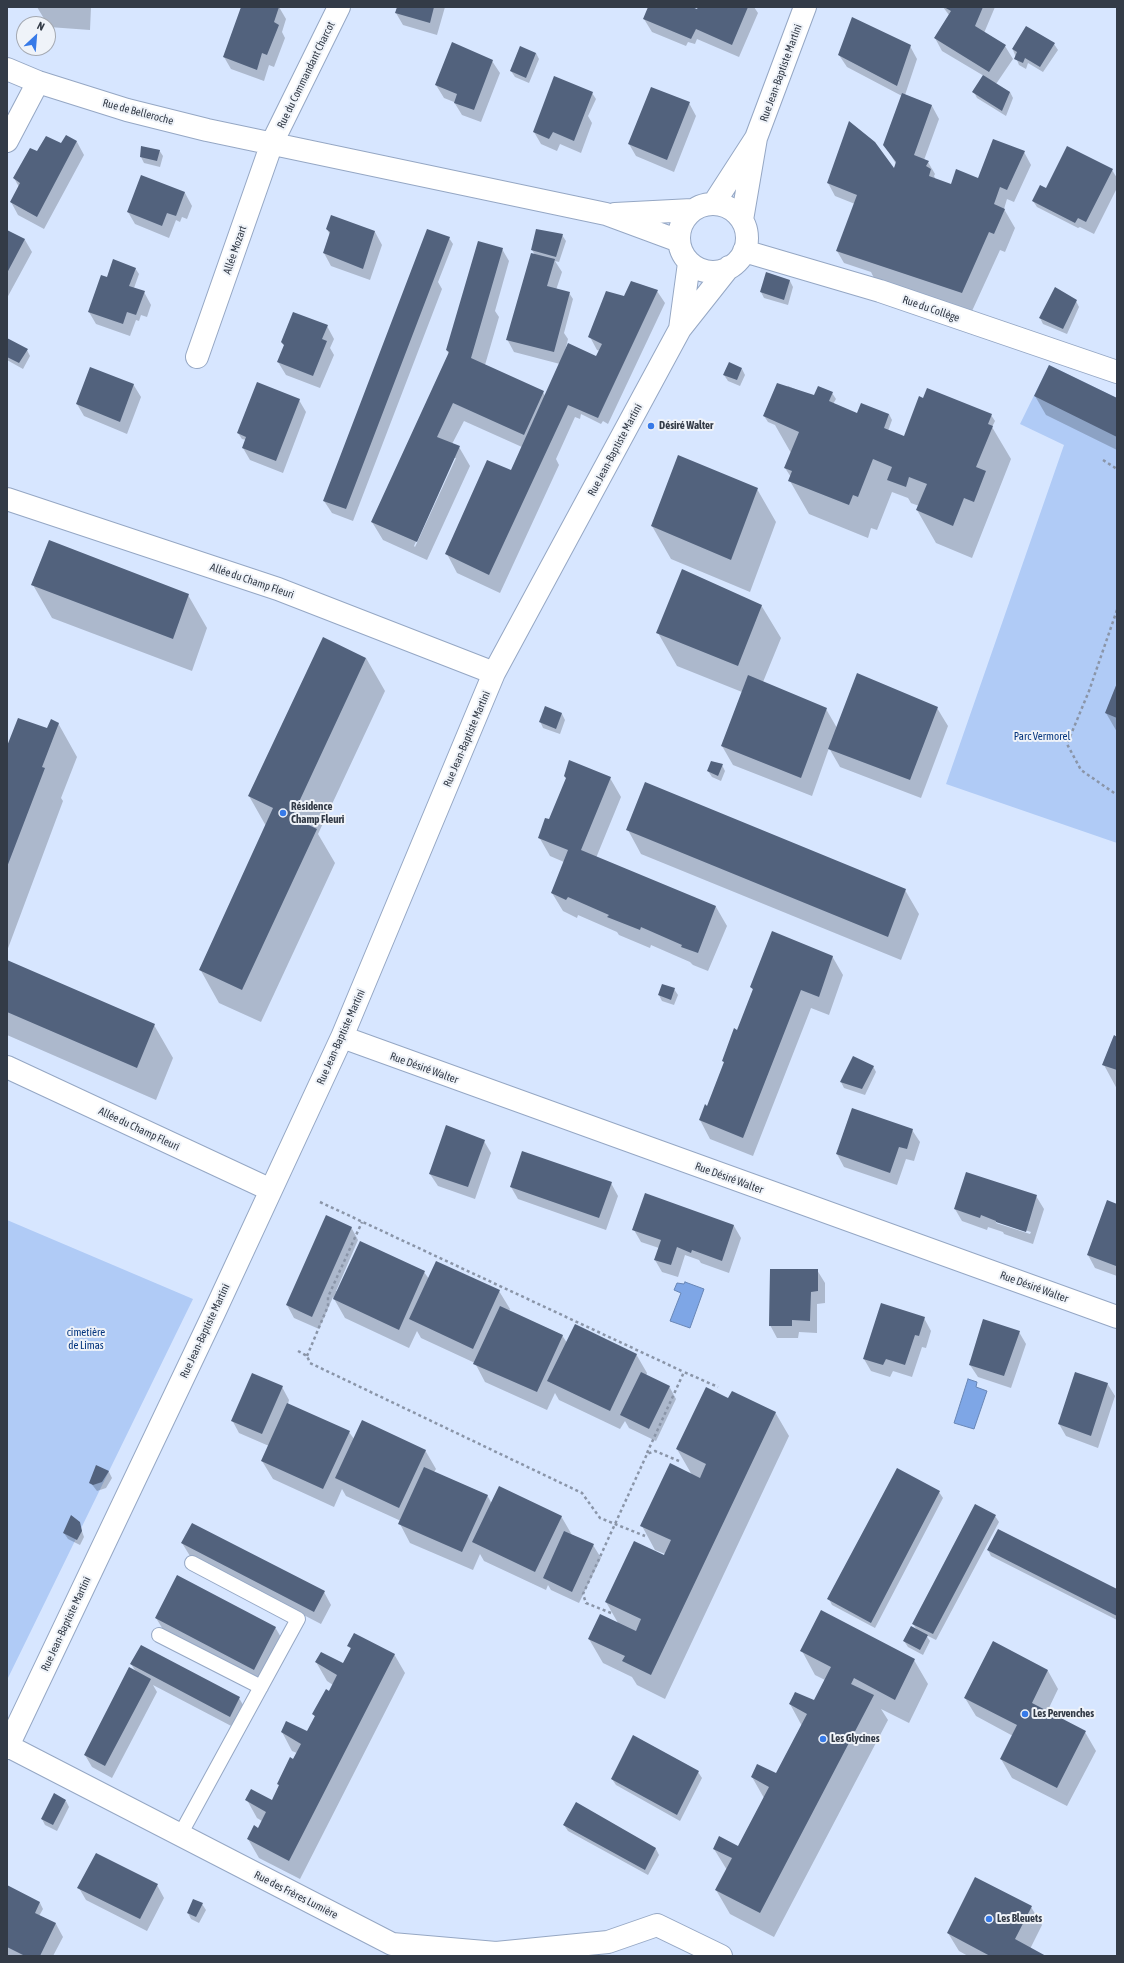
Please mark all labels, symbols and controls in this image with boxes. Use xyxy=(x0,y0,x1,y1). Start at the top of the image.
north arrow xyxy=(16,16,56,56)
text: N xyxy=(35,19,46,33)
street label: Rue du Commandant Charcot xyxy=(274,19,338,131)
street label: Rue Jean-Baptiste Martini xyxy=(757,22,805,124)
street label: Rue de Belleroche xyxy=(101,96,175,128)
street label: Allée Mozart xyxy=(221,224,249,276)
street label: Rue du Collège xyxy=(901,293,961,325)
street label: Rue Jean-Baptiste Martini xyxy=(585,401,645,499)
place label: Désiré Walter xyxy=(659,419,713,433)
marker: Désiré Walter xyxy=(646,421,656,431)
street label: Allée du Champ Fleuri xyxy=(208,560,296,602)
street label: Rue Jean-Baptiste Martini xyxy=(441,689,493,789)
park label: Parc Vermorel xyxy=(1014,730,1070,744)
place label: Résidence Champ Fleuri xyxy=(291,800,344,826)
marker: Résidence Champ Fleuri xyxy=(278,808,288,818)
street label: Rue Jean-Baptiste Martini xyxy=(314,987,368,1087)
street label: Rue Désiré Walter xyxy=(388,1050,460,1086)
street label: Allée du Champ Fleuri xyxy=(96,1104,182,1154)
street label: Rue Désiré Walter xyxy=(693,1160,765,1196)
street label: Rue Désiré Walter xyxy=(998,1269,1070,1305)
street label: Rue Jean-Baptiste Martini xyxy=(177,1282,233,1380)
park label: cimetière de Limas xyxy=(67,1326,105,1352)
street label: Rue Jean-Baptiste Martini xyxy=(38,1575,94,1673)
place label: Les Pervenches xyxy=(1033,1707,1094,1721)
marker: Les Pervenches xyxy=(1020,1709,1030,1719)
place label: Les Glycines xyxy=(831,1732,880,1746)
marker: Les Glycines xyxy=(818,1734,828,1744)
street label: Rue des Frères Lumière xyxy=(252,1868,340,1922)
place label: Les Bleuets xyxy=(997,1912,1042,1926)
marker: Les Bleuets xyxy=(984,1914,994,1924)

